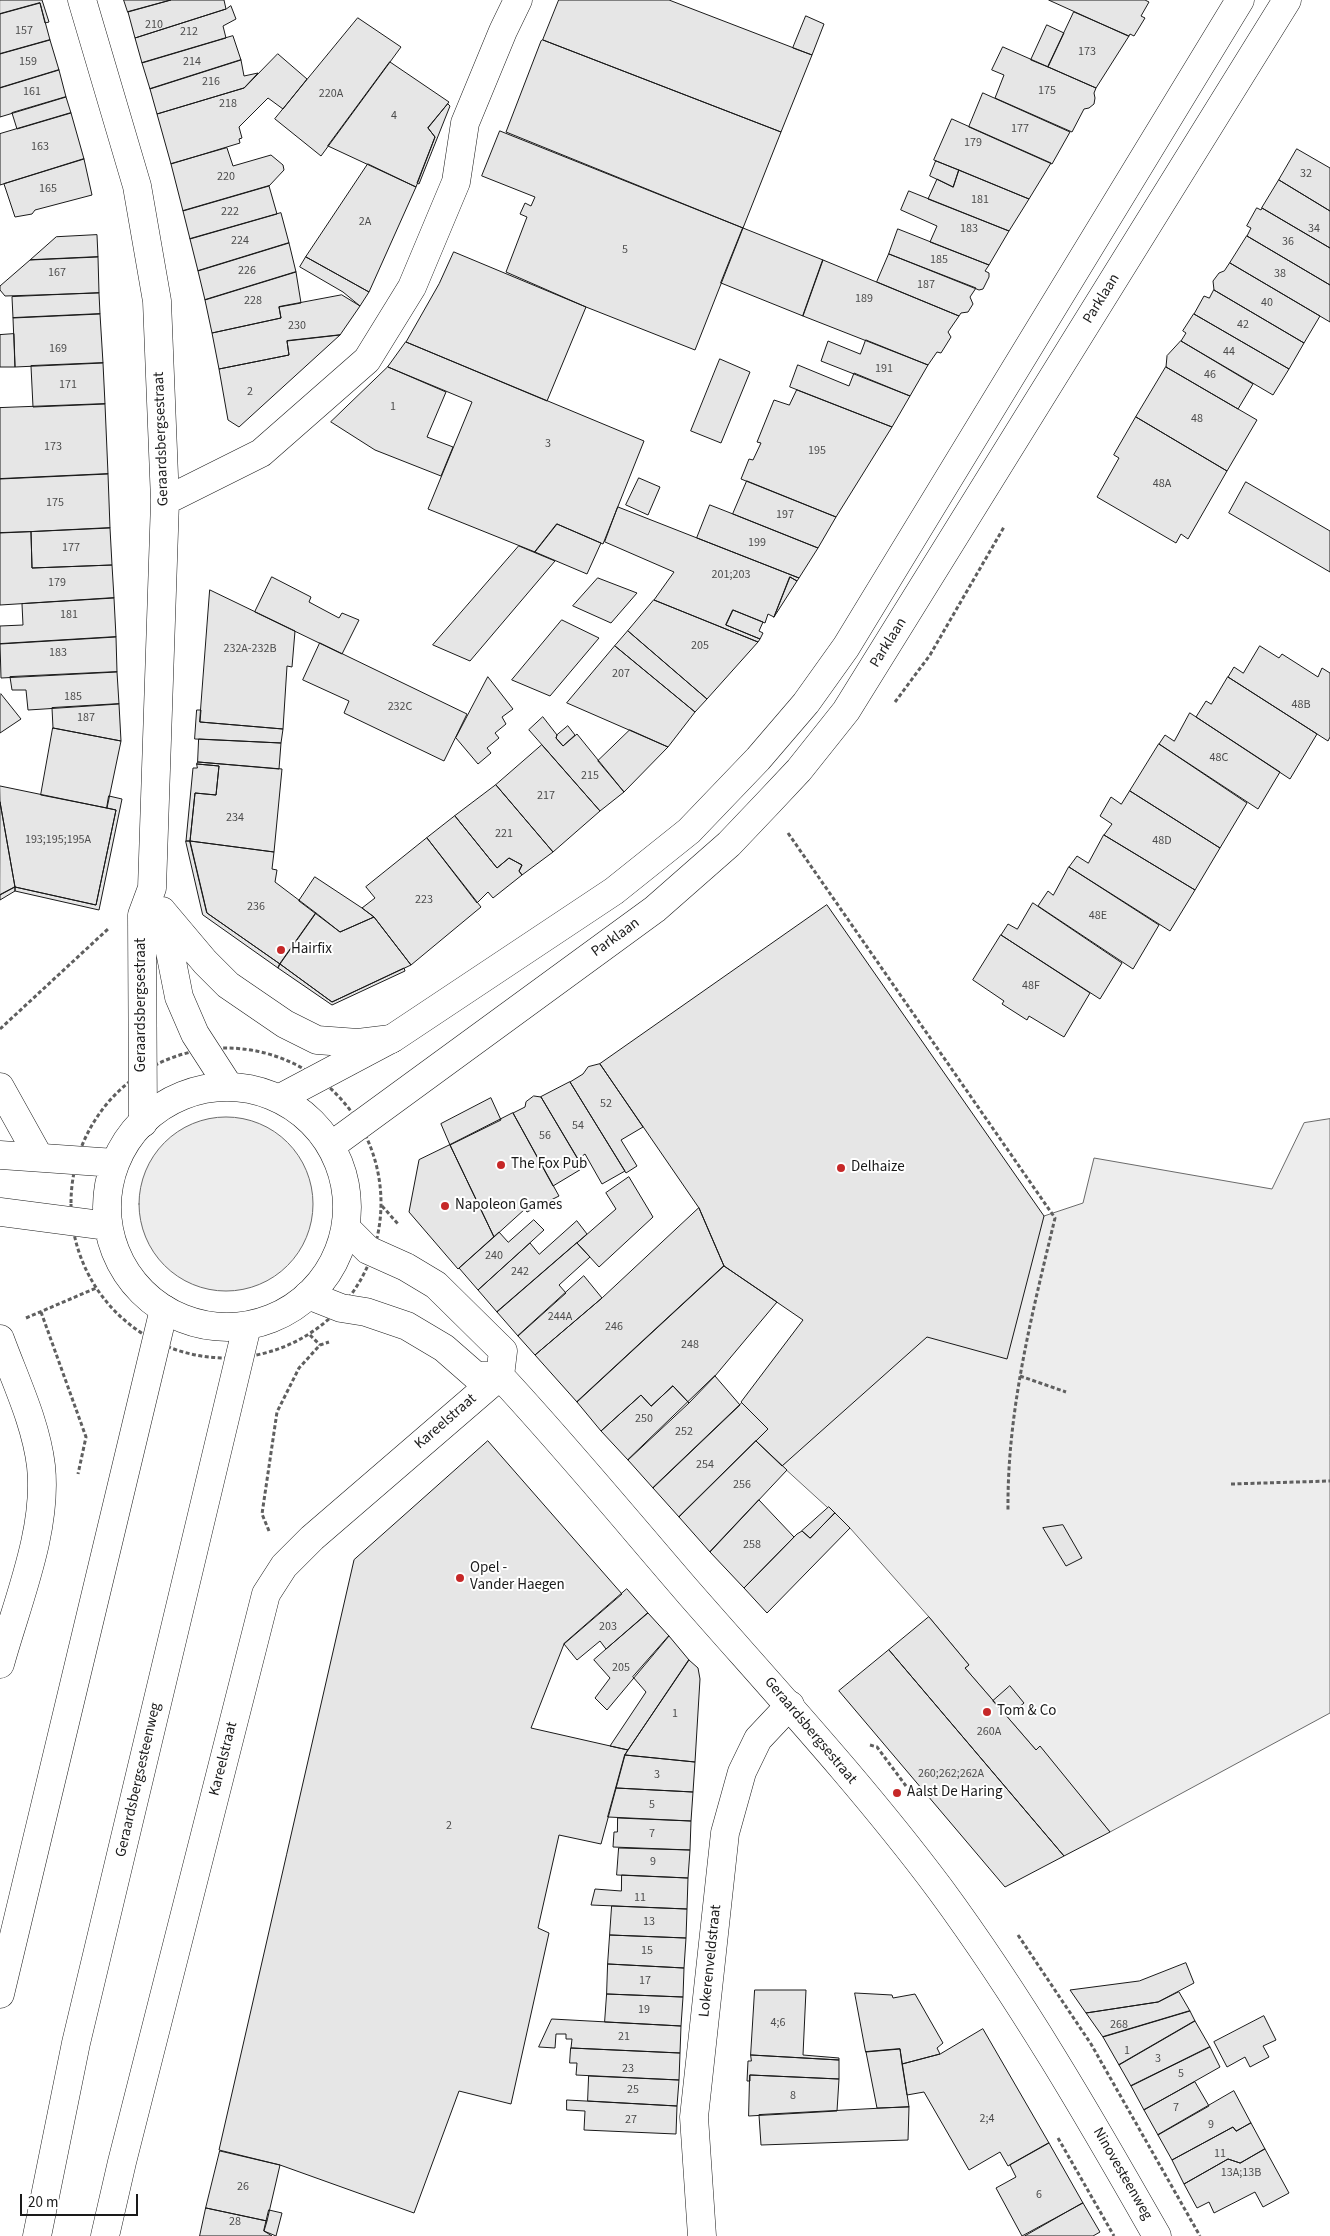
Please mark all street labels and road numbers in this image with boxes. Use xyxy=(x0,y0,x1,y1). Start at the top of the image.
street label: Parklaan xyxy=(1080,271,1124,327)
street label: Geraardsbergsestraat xyxy=(151,372,173,506)
street label: Parklaan xyxy=(867,615,911,671)
street label: Parklaan xyxy=(588,914,644,962)
street label: Geraardsbergsestraat xyxy=(133,938,151,1072)
street label: Kareelstraat xyxy=(411,1390,481,1454)
street label: Geraardsbergsestraat xyxy=(760,1674,860,1788)
street label: Geraardsbergsesteenweg xyxy=(112,1701,166,1859)
street label: Kareelstraat xyxy=(206,1720,242,1798)
street label: Lokerenveldstraat xyxy=(696,1904,726,2018)
street label: Ninovesteenweg xyxy=(1088,2125,1156,2223)

